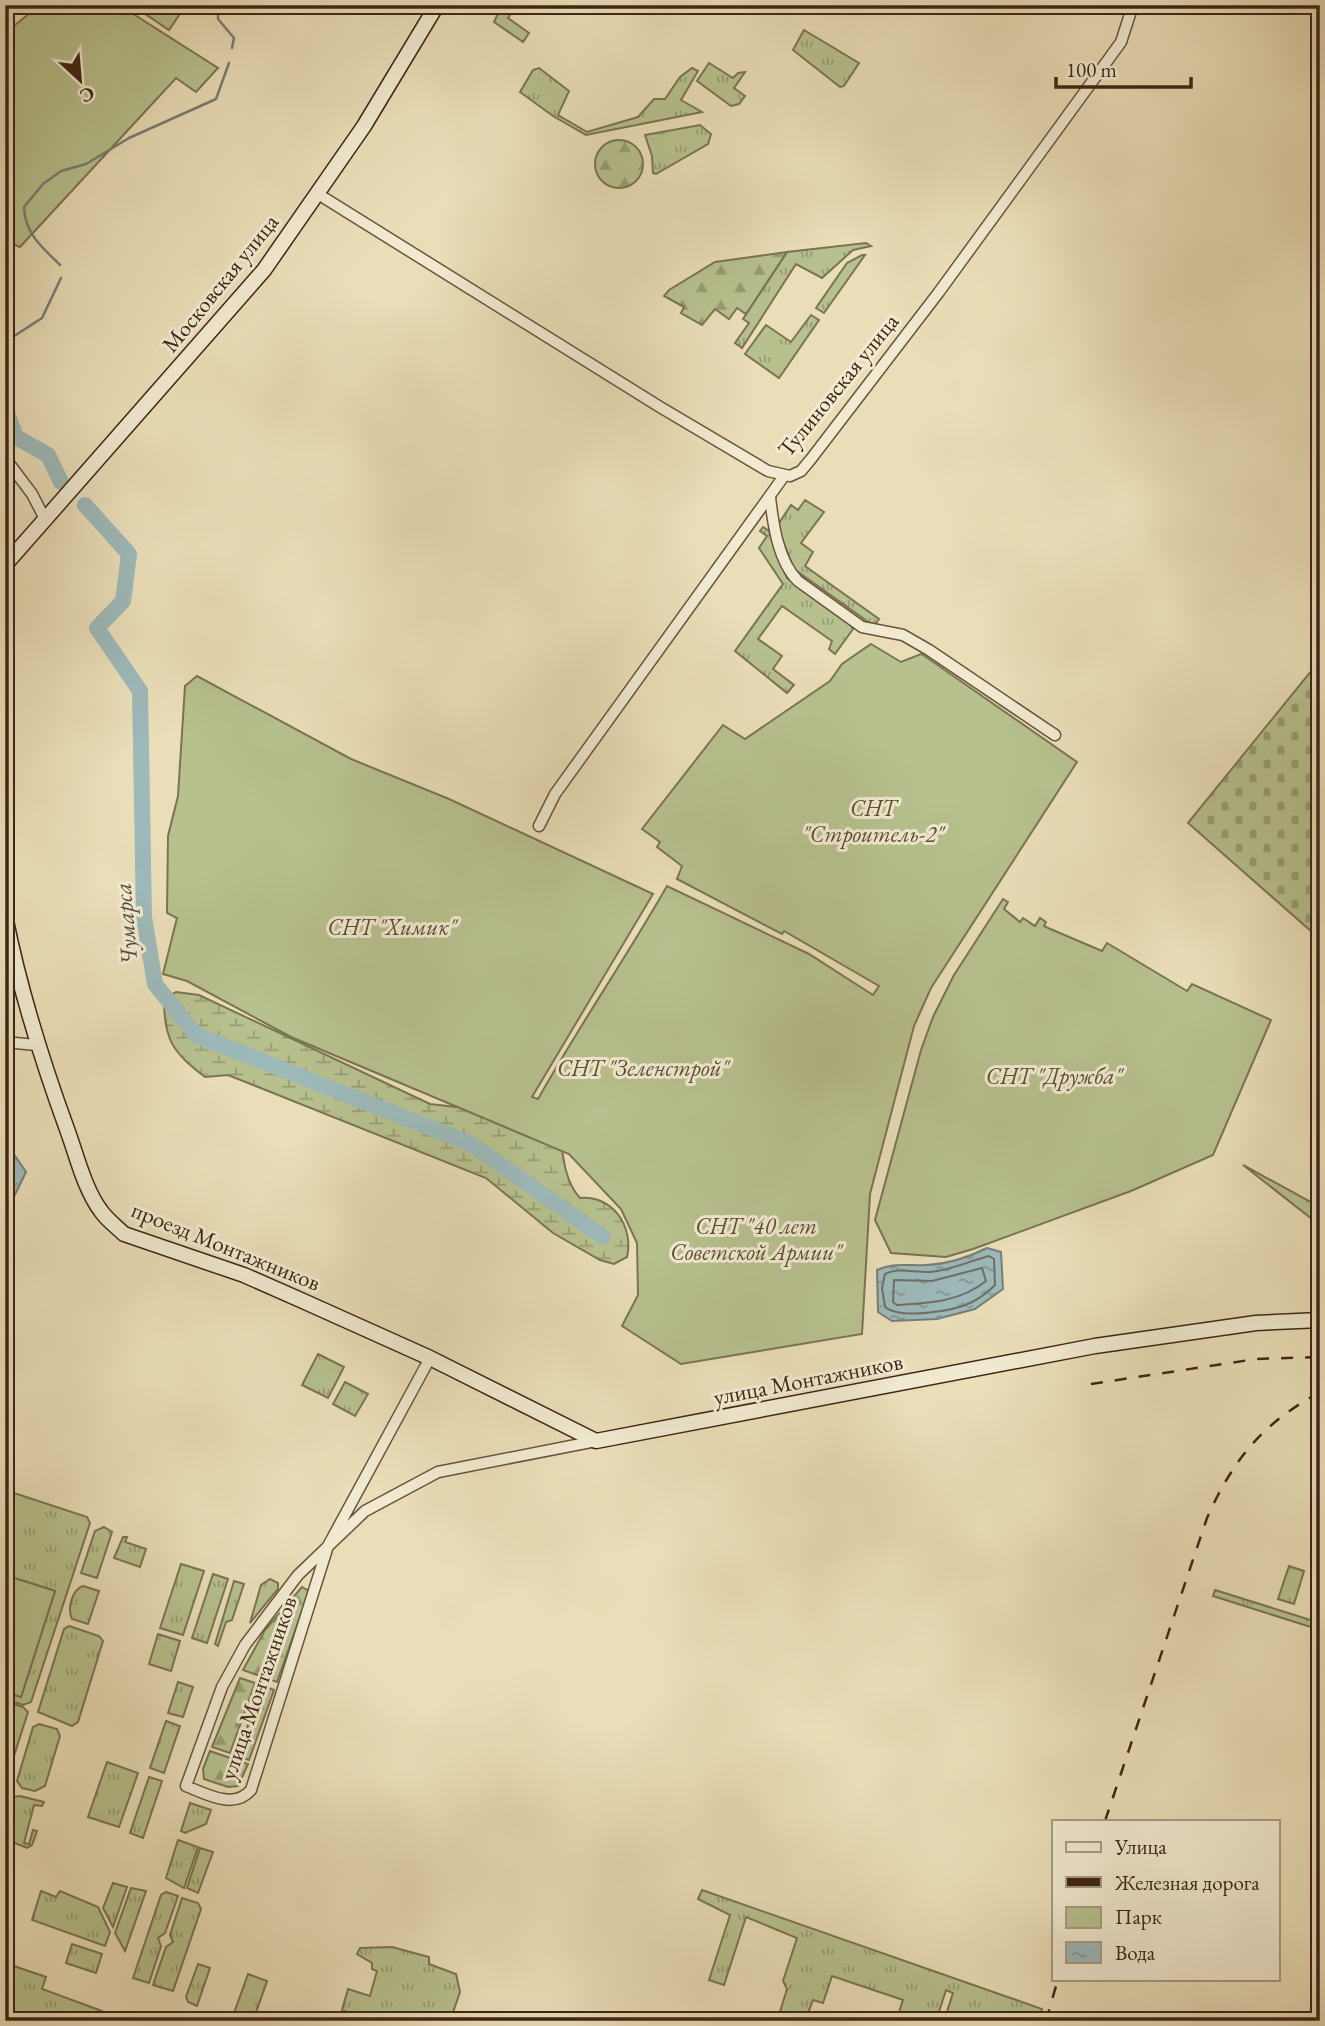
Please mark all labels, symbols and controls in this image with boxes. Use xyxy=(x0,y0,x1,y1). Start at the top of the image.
north arrow xyxy=(46,46,116,116)
scale bar xyxy=(1056,46,1190,90)
text: 100 m xyxy=(1066,56,1117,83)
text: С xyxy=(76,81,99,109)
street label: Московская улица xyxy=(155,207,286,358)
street label: Тулиновская улица xyxy=(771,306,906,463)
park label: СНТ "Строитель-2" xyxy=(802,793,946,849)
water label: Чумарса xyxy=(106,882,145,966)
park label: СНТ "Химик" xyxy=(327,912,459,942)
park label: СНТ "Зеленстрой" xyxy=(557,1053,731,1083)
park label: СНТ "Дружба" xyxy=(986,1061,1125,1091)
street label: проезд Монтажников xyxy=(127,1194,325,1298)
park label: СНТ "40 лет Советской Армии" xyxy=(670,1211,844,1267)
street label: улица Монтажников xyxy=(711,1346,905,1412)
street label: улица Монтажников xyxy=(213,1592,304,1784)
legend xyxy=(1052,1820,1280,1980)
text: Улица xyxy=(1114,1833,1167,1860)
text: Железная дорога xyxy=(1114,1869,1260,1896)
text: Парк xyxy=(1115,1903,1162,1930)
text: Вода xyxy=(1115,1939,1156,1966)

